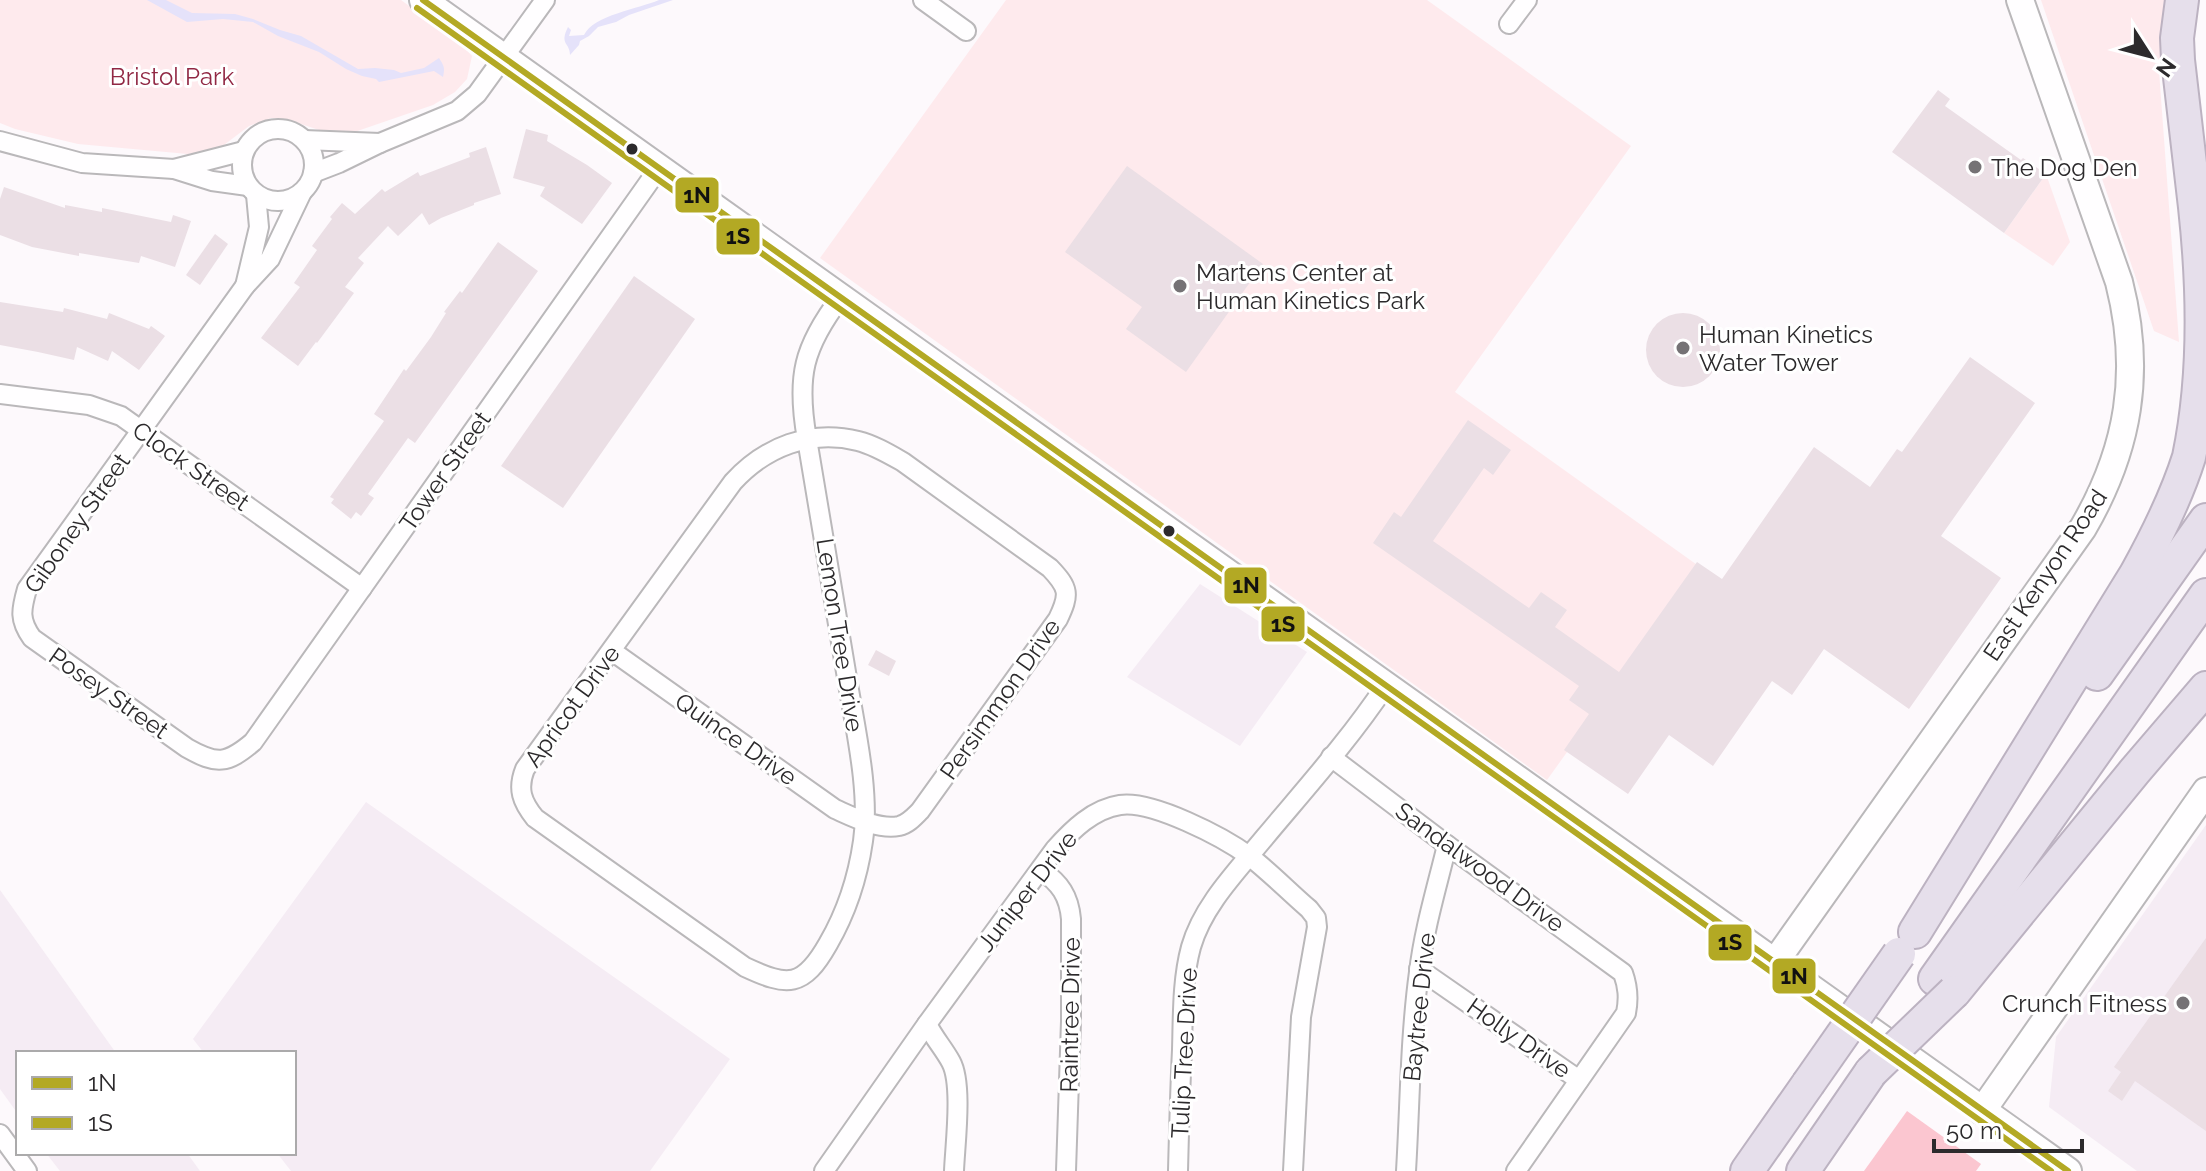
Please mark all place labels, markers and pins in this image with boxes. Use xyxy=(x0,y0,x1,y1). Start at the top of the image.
unlabelled marker xyxy=(624,141,640,157)
place label: The Dog Den xyxy=(1991,153,2137,182)
marker: The Dog Den xyxy=(1966,158,1984,176)
place label: Martens Center at Human Kinetics Park xyxy=(1196,258,1425,315)
marker: Martens Center at Human Kinetics Park xyxy=(1171,277,1189,295)
place label: Human Kinetics Water Tower xyxy=(1699,320,1873,377)
marker: Human Kinetics Water Tower xyxy=(1674,339,1692,357)
unlabelled marker xyxy=(1161,523,1177,539)
place label: Crunch Fitness xyxy=(2002,989,2167,1018)
marker: Crunch Fitness xyxy=(2174,994,2192,1012)

